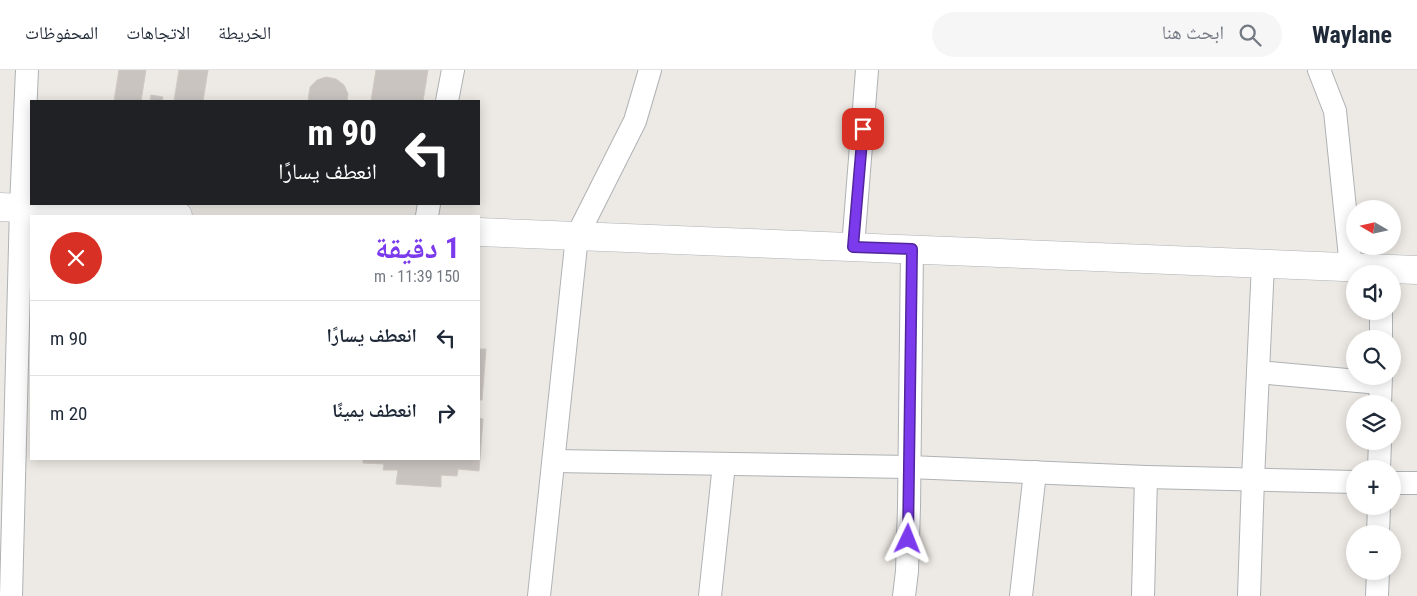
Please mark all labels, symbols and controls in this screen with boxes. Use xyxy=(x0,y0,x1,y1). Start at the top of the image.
search box xyxy=(932,12,1282,57)
text: ابحث هنا xyxy=(1162,21,1224,44)
icon: search xyxy=(1236,21,1264,49)
text: Waylane xyxy=(1312,21,1392,49)
text: المحفوظات xyxy=(25,22,98,43)
text: الاتجاهات xyxy=(126,22,190,43)
text: الخريطة xyxy=(218,22,271,43)
pin xyxy=(842,108,884,150)
text: 90 m xyxy=(308,113,377,154)
icon: arrive xyxy=(849,115,877,143)
icon: left xyxy=(395,120,460,185)
text: انعطف يسارًا xyxy=(278,159,377,184)
north arrow xyxy=(1346,200,1401,255)
map controls xyxy=(1346,200,1401,580)
text: 1 دقيقة xyxy=(375,230,460,265)
button: close xyxy=(50,232,102,284)
button: sound xyxy=(1346,265,1401,320)
text: 150 m · 11:39 xyxy=(374,267,460,286)
text: انعطف يسارًا xyxy=(326,324,417,347)
icon: left xyxy=(432,324,460,352)
text: 90 m xyxy=(50,327,87,350)
button: search xyxy=(1346,330,1401,385)
button: layers xyxy=(1346,395,1401,450)
text: انعطف يمينًا xyxy=(332,399,417,422)
icon: right xyxy=(432,399,460,427)
text: 20 m xyxy=(50,402,87,425)
button: + xyxy=(1346,460,1401,515)
position arrow xyxy=(881,512,933,564)
button: − xyxy=(1346,525,1401,580)

